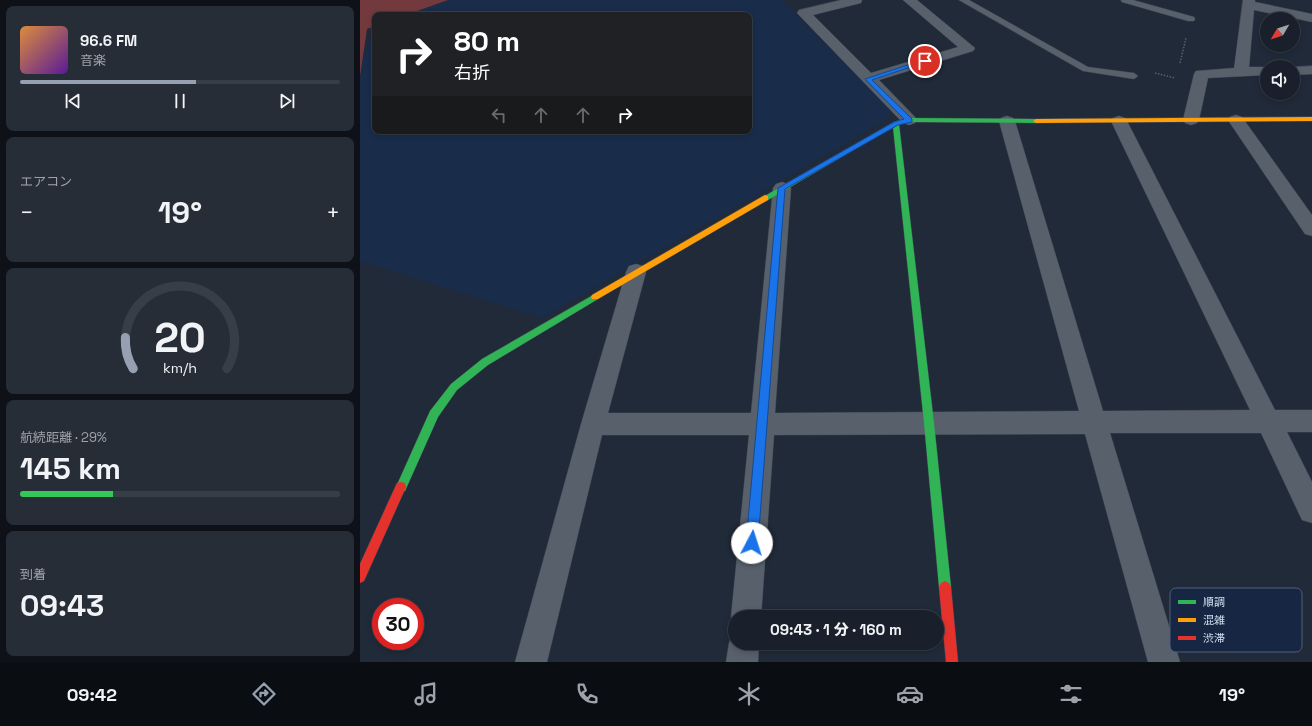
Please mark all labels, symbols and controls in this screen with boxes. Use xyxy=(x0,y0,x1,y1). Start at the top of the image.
north arrow xyxy=(1260,12,1300,52)
map controls xyxy=(1260,12,1300,100)
text: 80 m xyxy=(454,23,520,59)
icon: right xyxy=(388,28,440,80)
text: 96.6 FM xyxy=(80,31,137,50)
pin xyxy=(908,44,942,78)
icon: arrive xyxy=(914,50,936,72)
text: 音楽 xyxy=(80,52,106,69)
button: sound xyxy=(1260,60,1300,100)
text: 右折 xyxy=(454,61,490,84)
icon: previous xyxy=(62,90,84,112)
icon: pause xyxy=(169,90,191,112)
icon: next xyxy=(276,90,298,112)
icon: left xyxy=(488,104,510,126)
icon: ahead xyxy=(530,104,552,126)
icon: ahead xyxy=(572,104,594,126)
icon: right xyxy=(614,104,636,126)
text: エアコン xyxy=(20,173,72,190)
text: 19° xyxy=(158,193,202,232)
text: − xyxy=(20,198,34,226)
text: + xyxy=(326,198,340,226)
text: 20 xyxy=(154,311,206,364)
text: km/h xyxy=(163,359,197,377)
text: 航続距離 · 29% xyxy=(20,429,107,446)
text: 145 km xyxy=(20,449,121,488)
position arrow xyxy=(731,522,773,564)
text: 到着 xyxy=(20,566,46,583)
text: 09:43 xyxy=(20,586,104,625)
legend xyxy=(1170,588,1302,652)
text: 順調 xyxy=(1203,595,1225,609)
speed limit sign: 30 xyxy=(372,598,424,650)
text: 混雑 xyxy=(1203,613,1225,627)
text: 09:43 · 1 分 · 160 m xyxy=(770,620,902,639)
text: 渋滞 xyxy=(1203,631,1225,645)
icon: directions xyxy=(250,680,278,708)
icon: music xyxy=(412,680,440,708)
icon: phone xyxy=(573,680,601,708)
icon: climate xyxy=(735,680,763,708)
icon: car xyxy=(896,680,924,708)
icon: filters xyxy=(1057,680,1085,708)
text: 09:42 xyxy=(67,683,117,706)
text: 19° xyxy=(1219,683,1245,706)

